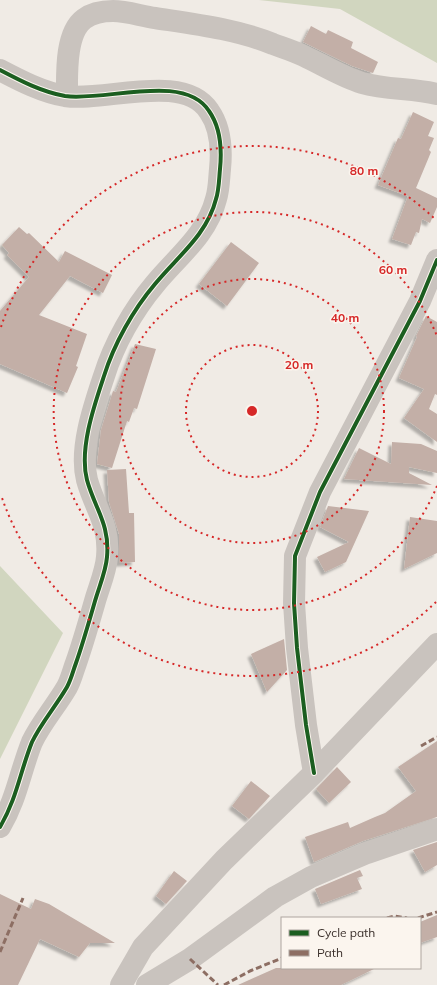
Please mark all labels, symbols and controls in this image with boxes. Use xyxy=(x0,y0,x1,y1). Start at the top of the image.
text: 80 m xyxy=(350,163,378,178)
text: 60 m xyxy=(379,262,407,277)
text: 40 m xyxy=(331,310,359,325)
text: 20 m xyxy=(285,357,313,372)
centre of rings xyxy=(245,404,259,418)
legend xyxy=(281,917,421,969)
text: Cycle path xyxy=(317,925,375,940)
text: Path xyxy=(317,945,343,960)

